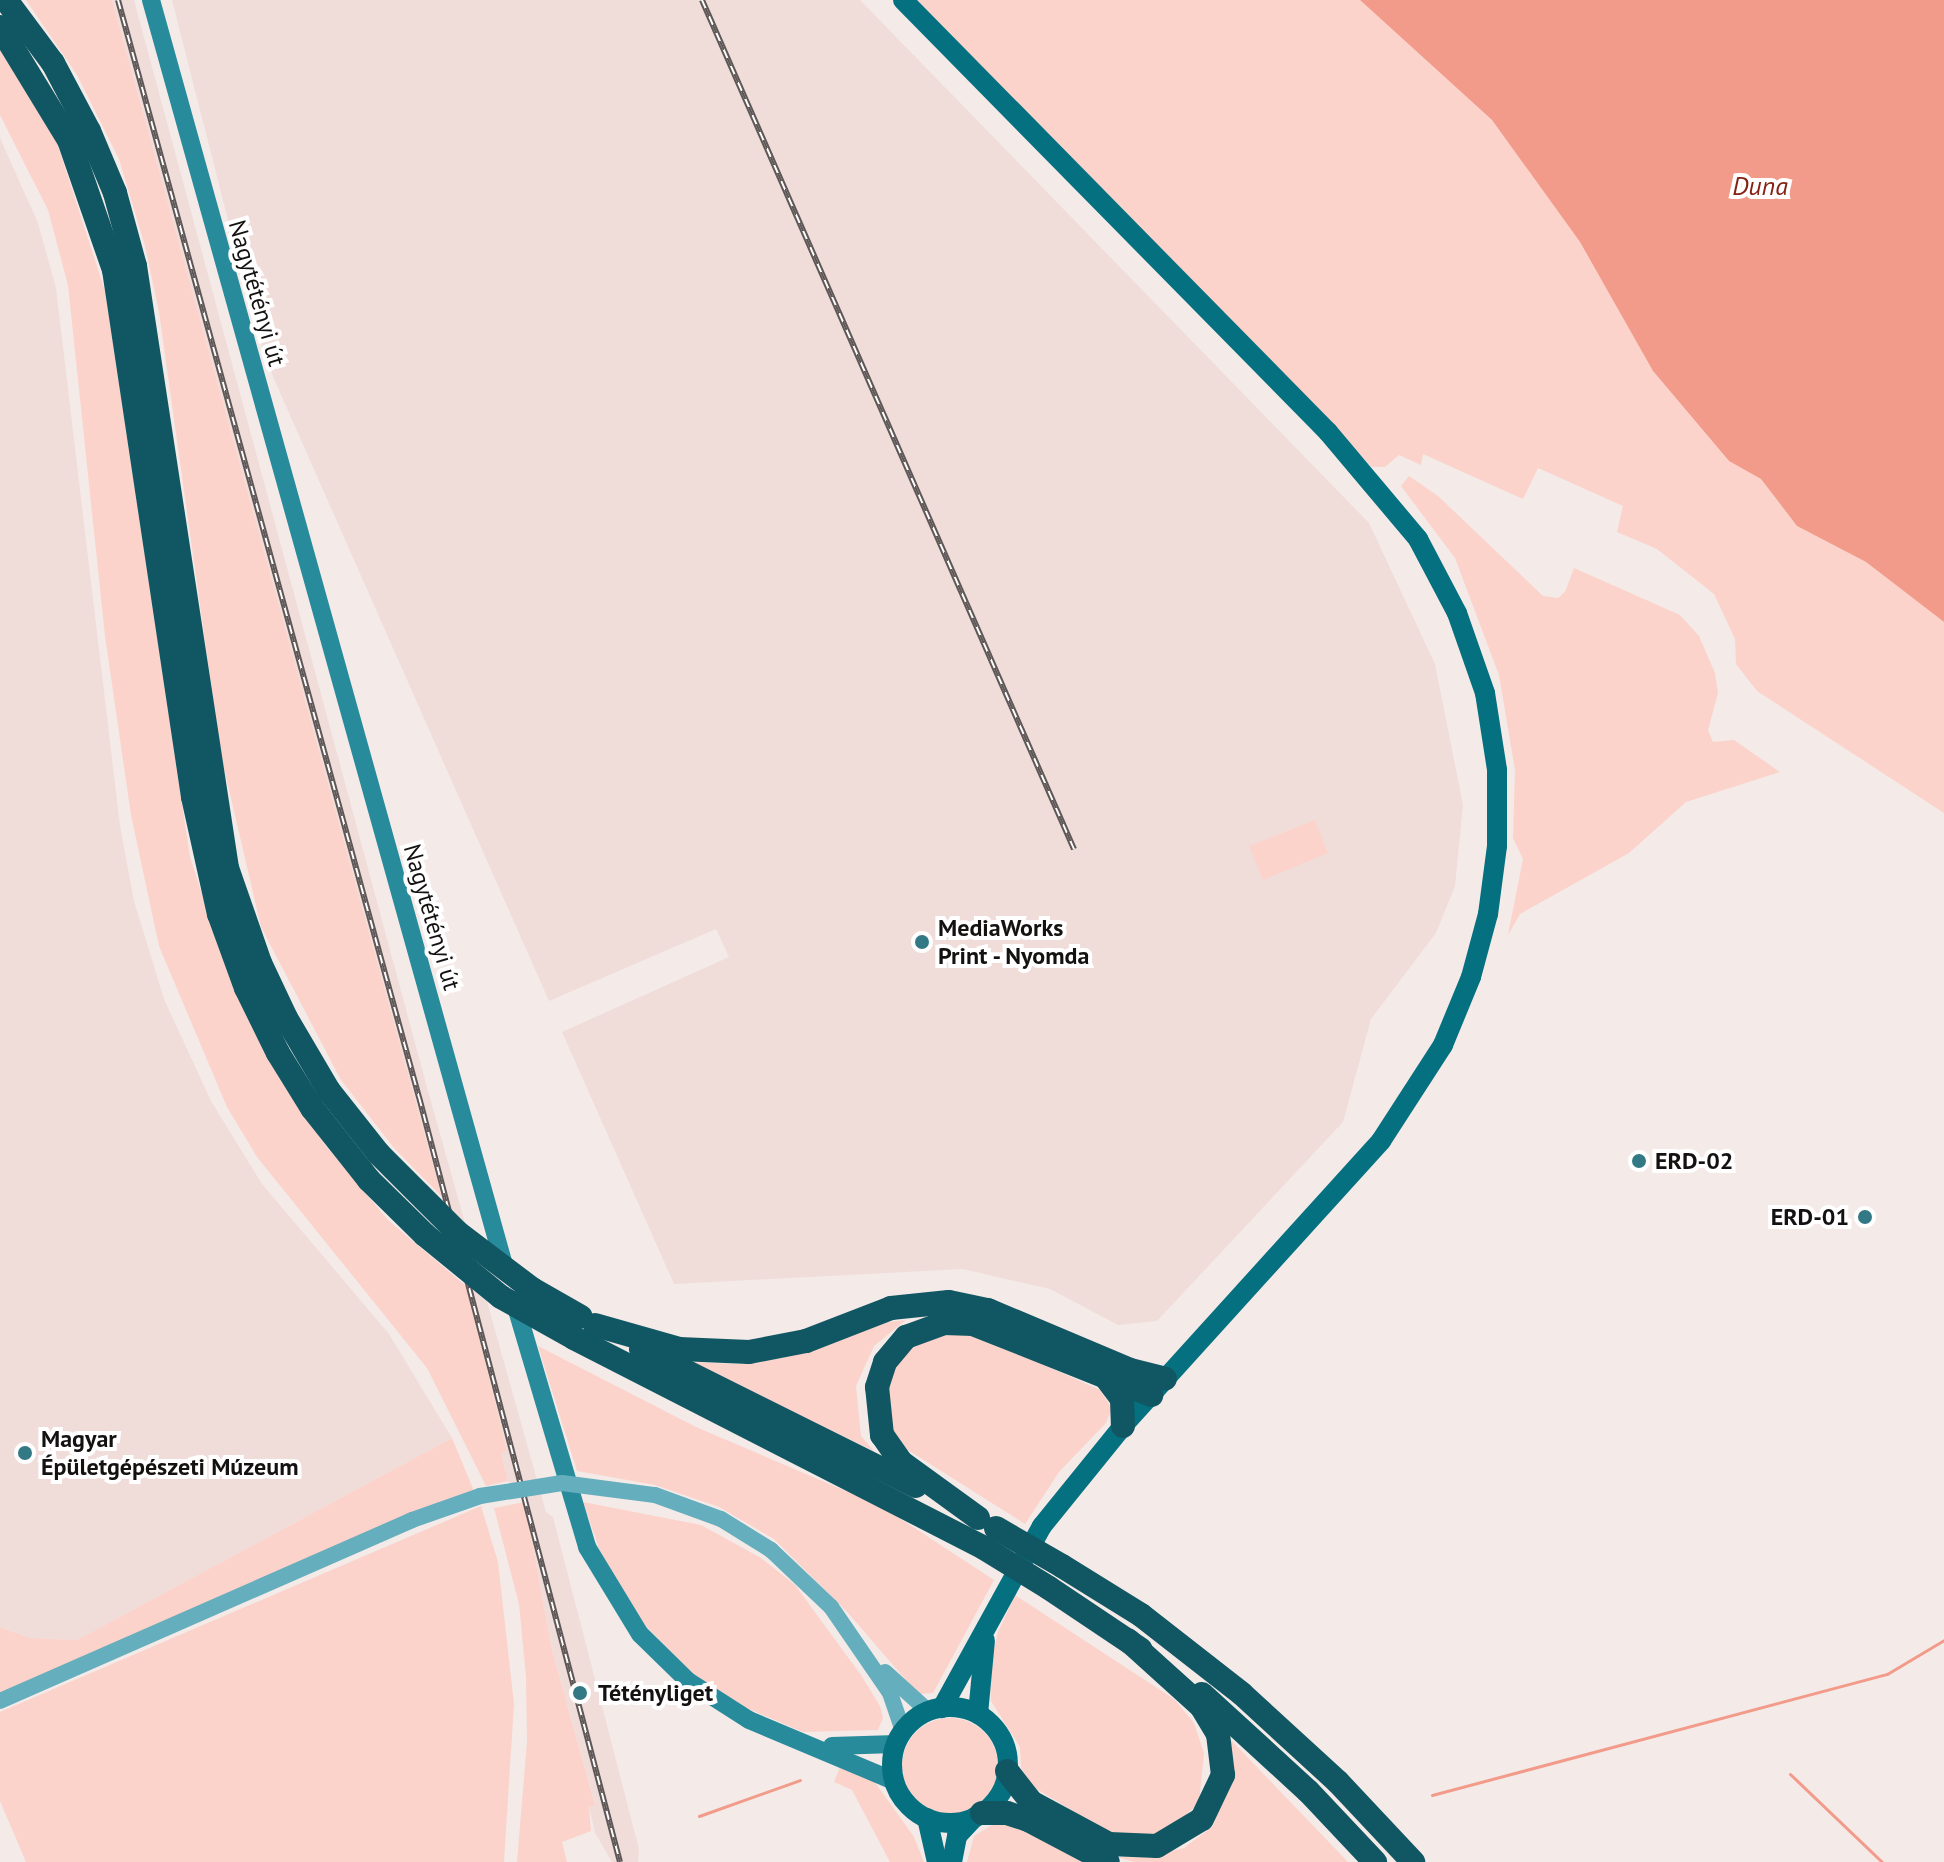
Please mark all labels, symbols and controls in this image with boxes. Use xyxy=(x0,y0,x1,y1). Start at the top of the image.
water label: Duna xyxy=(1732,170,1788,202)
street label: Nagytétényi út xyxy=(222,217,292,369)
street label: Nagytétényi út xyxy=(397,841,467,993)
place label: MediaWorks Print - Nyomda xyxy=(938,914,1092,970)
marker: MediaWorks Print - Nyomda xyxy=(913,933,931,951)
place label: ERD-02 xyxy=(1655,1147,1733,1175)
marker: ERD-02 xyxy=(1630,1152,1648,1170)
place label: ERD-01 xyxy=(1771,1203,1849,1231)
marker: ERD-01 xyxy=(1856,1208,1874,1226)
place label: Magyar Épületgépészeti Múzeum xyxy=(41,1425,298,1481)
marker: Magyar Épületgépészeti Múzeum xyxy=(16,1444,34,1462)
place label: Tétényliget xyxy=(598,1679,713,1707)
marker: Tétényliget xyxy=(569,1682,591,1704)

